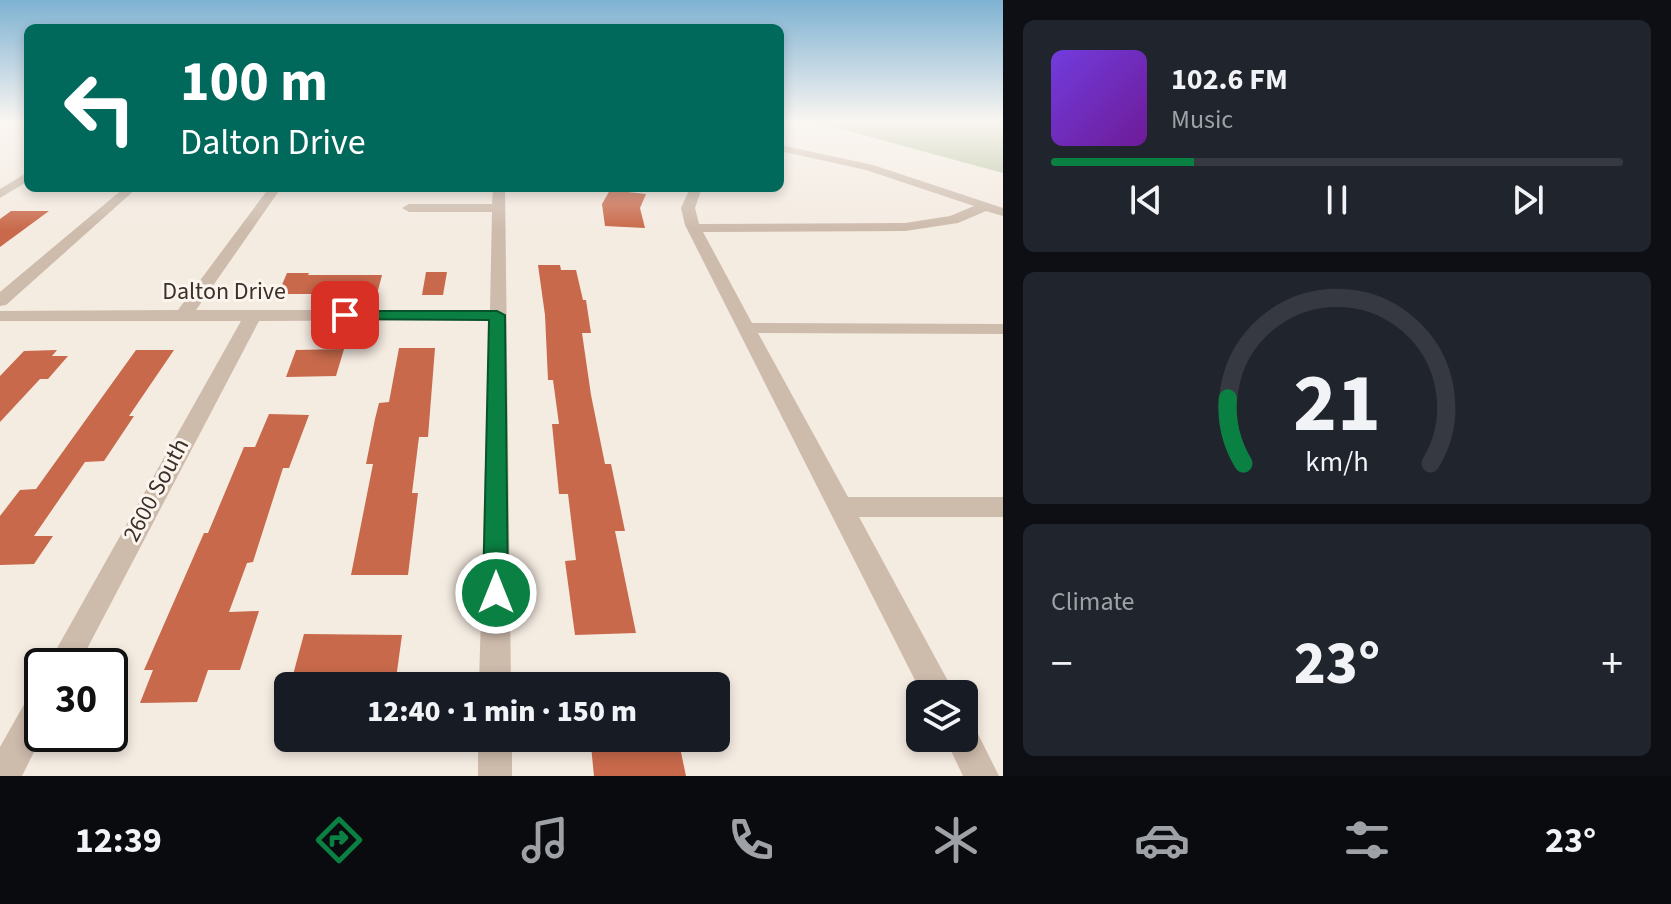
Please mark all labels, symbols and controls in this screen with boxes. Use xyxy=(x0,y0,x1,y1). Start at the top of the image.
text: 100 m xyxy=(180,43,328,122)
icon: left xyxy=(48,56,152,160)
text: 102.6 FM xyxy=(1171,58,1288,101)
text: Music xyxy=(1171,101,1233,138)
text: Dalton Drive xyxy=(180,117,366,168)
icon: previous xyxy=(1124,178,1168,222)
icon: pause xyxy=(1315,178,1359,222)
icon: next xyxy=(1506,178,1550,222)
street label: Dalton Drive xyxy=(162,274,286,309)
pin xyxy=(311,281,379,349)
icon: arrive xyxy=(323,293,367,337)
text: 21 xyxy=(1293,345,1381,463)
street label: 2600 South xyxy=(114,432,198,548)
text: km/h xyxy=(1305,442,1369,482)
position arrow xyxy=(454,551,538,635)
text: Climate xyxy=(1051,583,1135,620)
text: 23° xyxy=(1294,622,1380,707)
text: − xyxy=(1051,633,1073,696)
text: + xyxy=(1601,633,1623,696)
speed limit sign: 30 xyxy=(24,648,128,752)
map controls xyxy=(906,680,978,752)
button: layers xyxy=(906,680,978,752)
text: 12:40 · 1 min · 150 m xyxy=(367,690,637,733)
icon: directions xyxy=(311,812,367,868)
icon: music xyxy=(517,812,573,868)
icon: phone xyxy=(723,812,779,868)
icon: climate xyxy=(928,812,984,868)
icon: car xyxy=(1134,812,1190,868)
icon: filters xyxy=(1339,812,1395,868)
text: 12:39 xyxy=(75,815,162,866)
text: 23° xyxy=(1545,815,1596,866)

